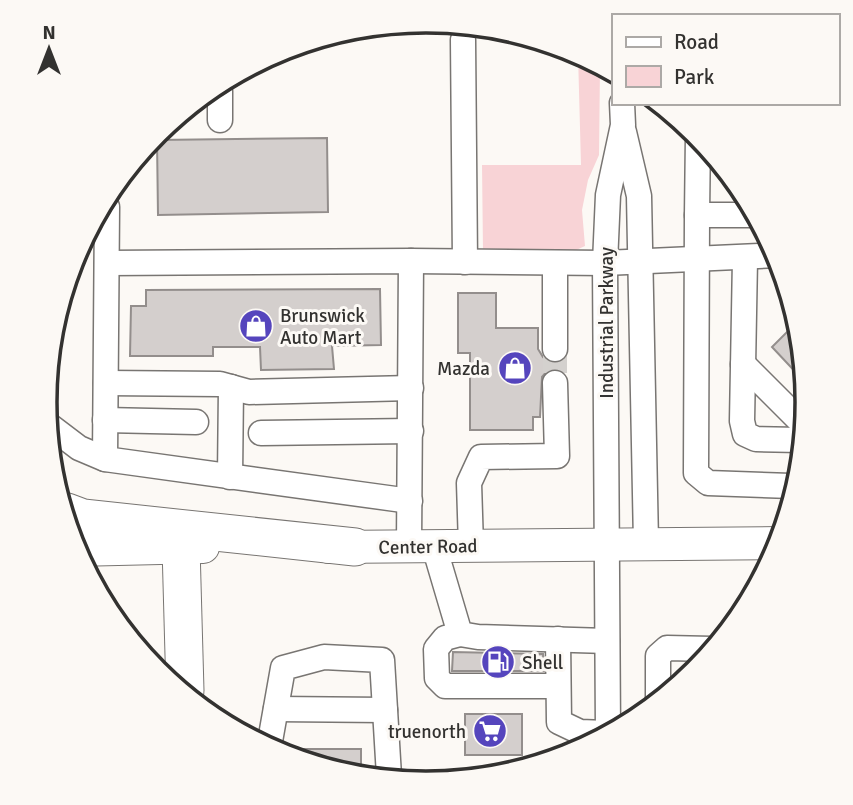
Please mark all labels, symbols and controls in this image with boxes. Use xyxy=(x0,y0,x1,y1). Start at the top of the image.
north arrow xyxy=(14,14,84,84)
legend xyxy=(612,14,839,105)
text: N xyxy=(42,21,56,45)
text: Road xyxy=(674,29,719,55)
text: Park xyxy=(674,64,715,90)
street label: Industrial Parkway xyxy=(595,247,619,399)
place label: Brunswick Auto Mart xyxy=(280,304,365,350)
shop icon: Brunswick Auto Mart xyxy=(237,307,275,345)
shop icon: Mazda xyxy=(496,349,534,387)
place label: Mazda xyxy=(437,357,490,381)
street label: Center Road xyxy=(378,534,478,560)
fuel station icon: Shell xyxy=(479,643,517,681)
place label: Shell xyxy=(522,651,563,675)
supermarket icon: truenorth xyxy=(471,712,509,750)
place label: truenorth xyxy=(388,720,466,744)

